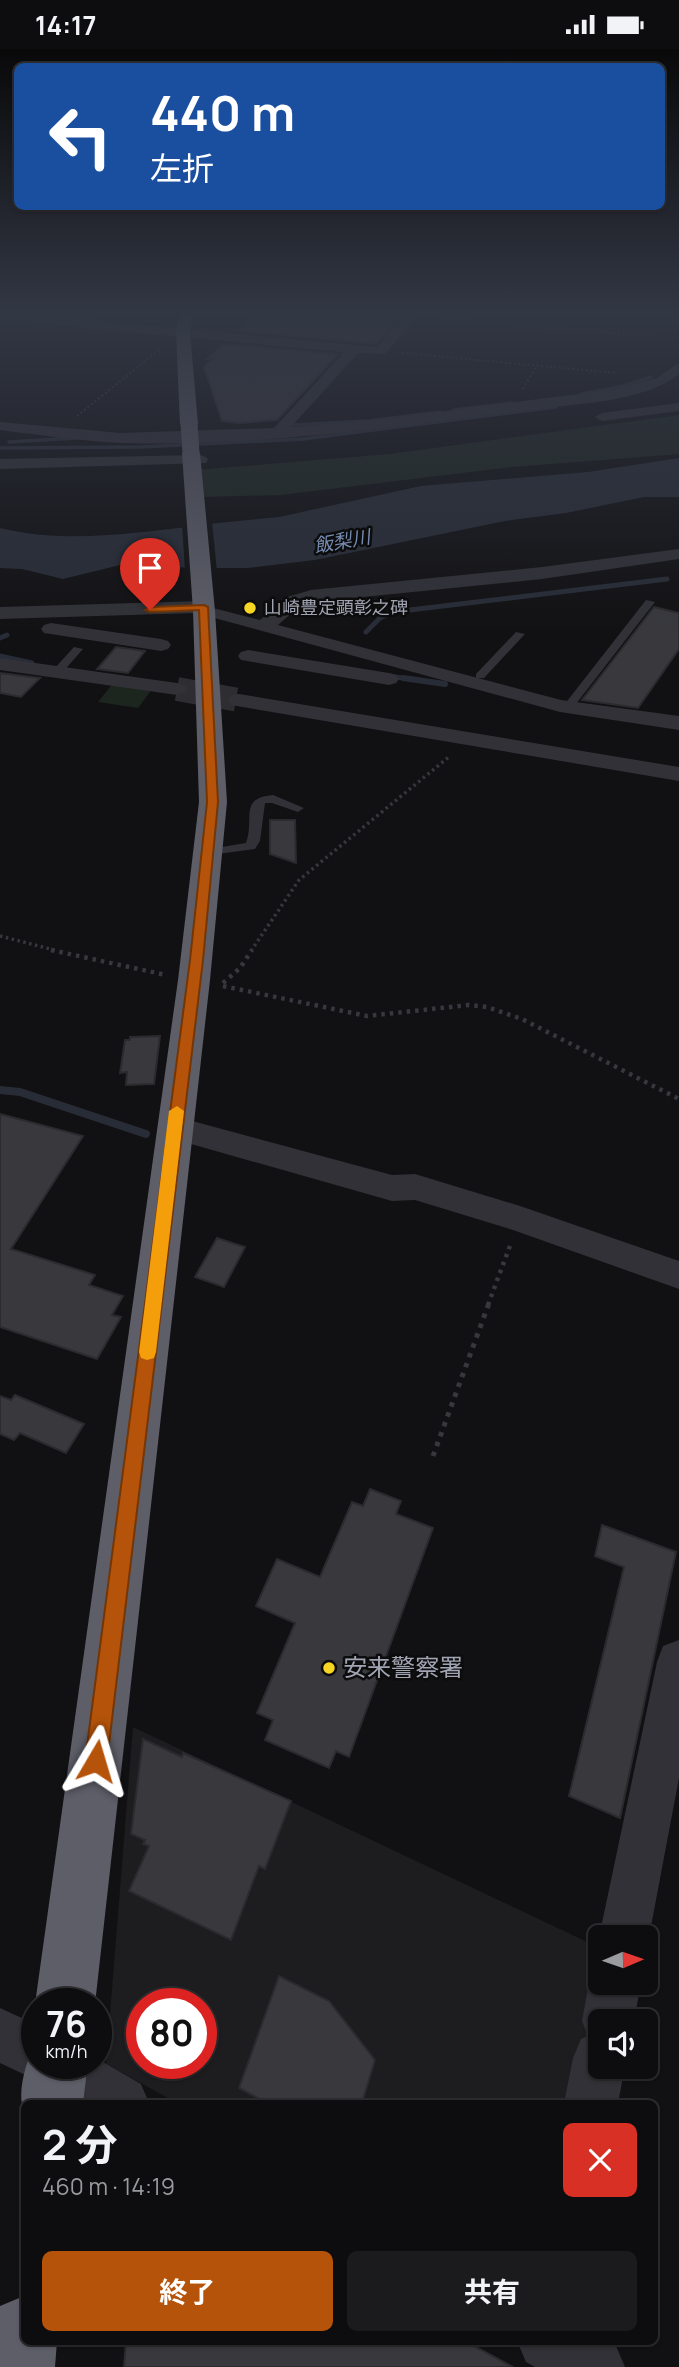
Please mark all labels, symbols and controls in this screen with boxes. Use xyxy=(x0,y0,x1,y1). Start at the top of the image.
text: 14:17 xyxy=(35,7,96,43)
text: 440 m xyxy=(150,79,295,146)
icon: left xyxy=(35,91,126,182)
text: 左折 xyxy=(150,146,214,190)
water label: 飯梨川 xyxy=(312,523,374,559)
pin xyxy=(120,538,180,610)
icon: arrive xyxy=(131,549,169,587)
place label: 山崎豊定顕彰之碑 xyxy=(264,595,408,619)
marker: 山崎豊定顕彰之碑 xyxy=(242,600,258,616)
place label: 安来警察署 xyxy=(343,1650,463,1683)
marker: 安来警察署 xyxy=(321,1660,337,1676)
position arrow xyxy=(59,1724,133,1798)
north arrow xyxy=(588,1925,658,1995)
map controls xyxy=(588,1925,658,2079)
speed limit sign: 80 xyxy=(126,1988,217,2079)
text: 76 xyxy=(46,2000,87,2048)
button: sound xyxy=(588,2009,658,2079)
text: km/h xyxy=(46,2039,87,2063)
text: 2 分 xyxy=(42,2115,117,2173)
button: close xyxy=(563,2123,637,2197)
text: 460 m · 14:19 xyxy=(42,2170,175,2202)
button: 終了 xyxy=(42,2251,333,2331)
button: 共有 xyxy=(347,2251,637,2331)

